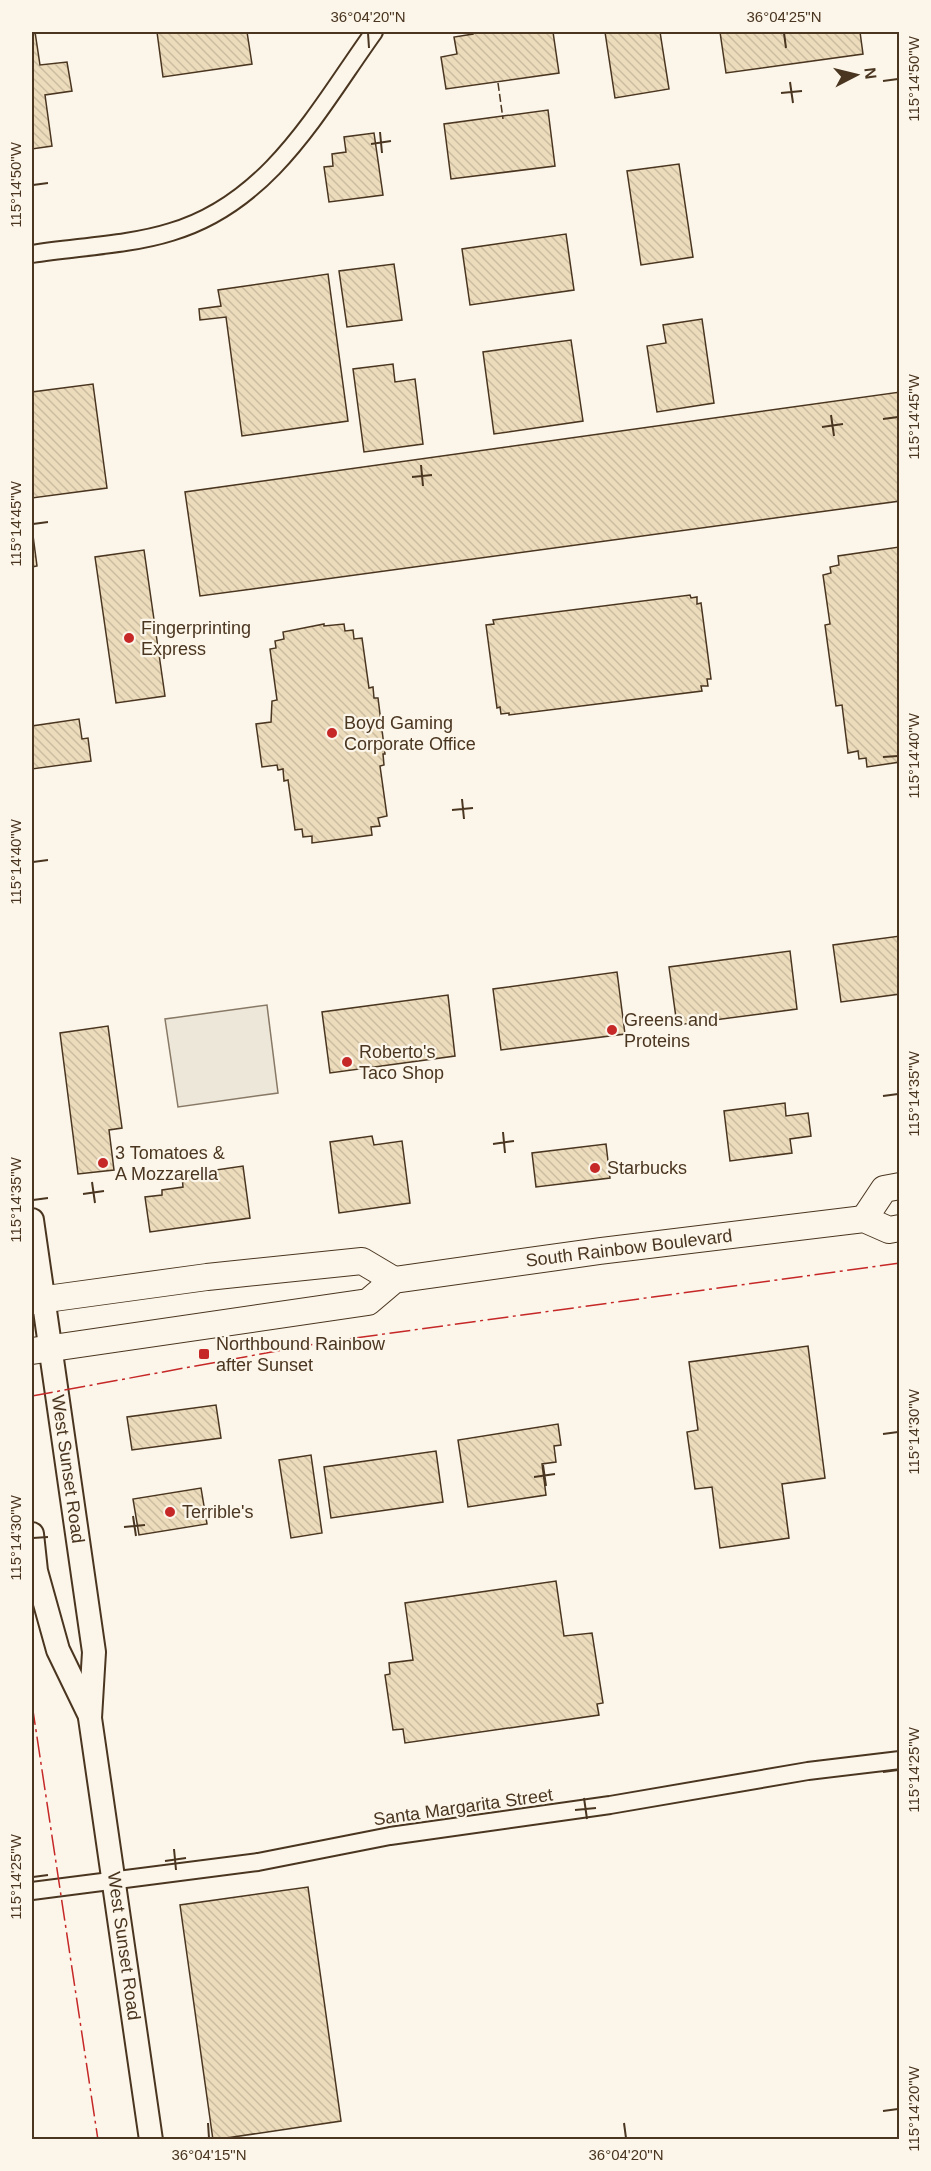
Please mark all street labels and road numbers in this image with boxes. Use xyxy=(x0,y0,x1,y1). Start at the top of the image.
street label: South Rainbow Boulevard xyxy=(524,1225,734,1271)
street label: West Sunset Road xyxy=(48,1393,88,1545)
street label: Santa Margarita Street xyxy=(372,1784,554,1830)
street label: West Sunset Road xyxy=(104,1870,144,2022)

